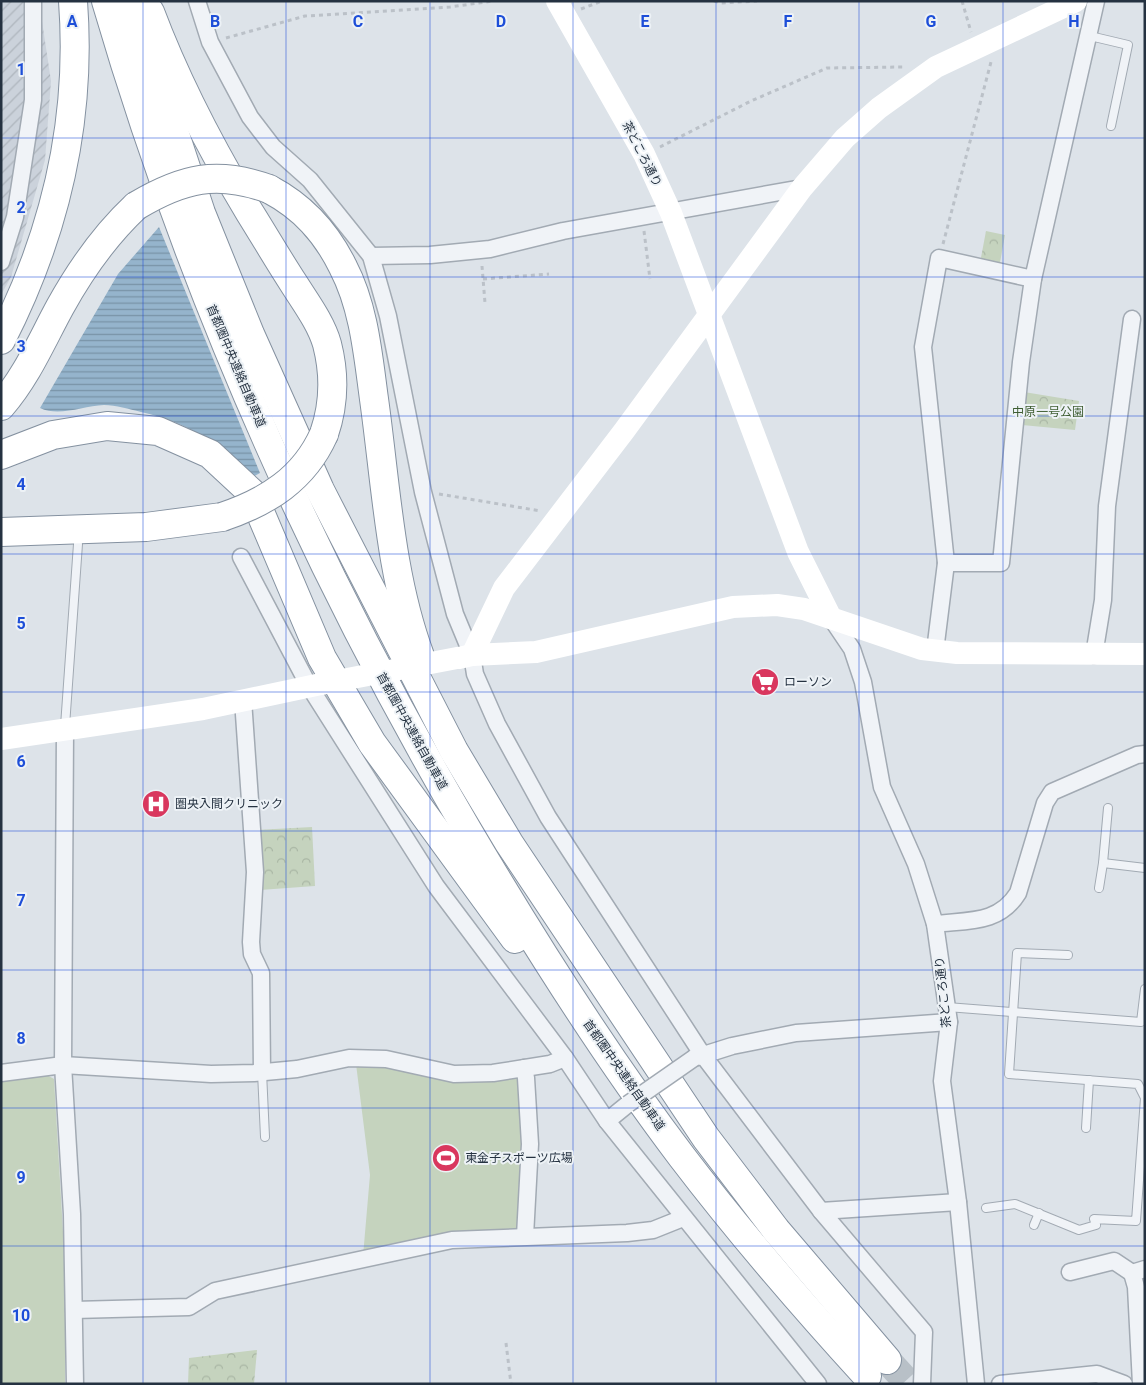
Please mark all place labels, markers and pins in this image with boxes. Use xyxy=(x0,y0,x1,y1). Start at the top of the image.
supermarket icon: ローソン xyxy=(750,667,780,697)
place label: ローソン xyxy=(784,675,832,689)
hospital icon: 圏央入間クリニック xyxy=(141,789,171,819)
place label: 圏央入間クリニック xyxy=(175,797,283,811)
sports icon: 東金子スポーツ広場 xyxy=(431,1143,461,1173)
place label: 東金子スポーツ広場 xyxy=(465,1151,573,1165)

